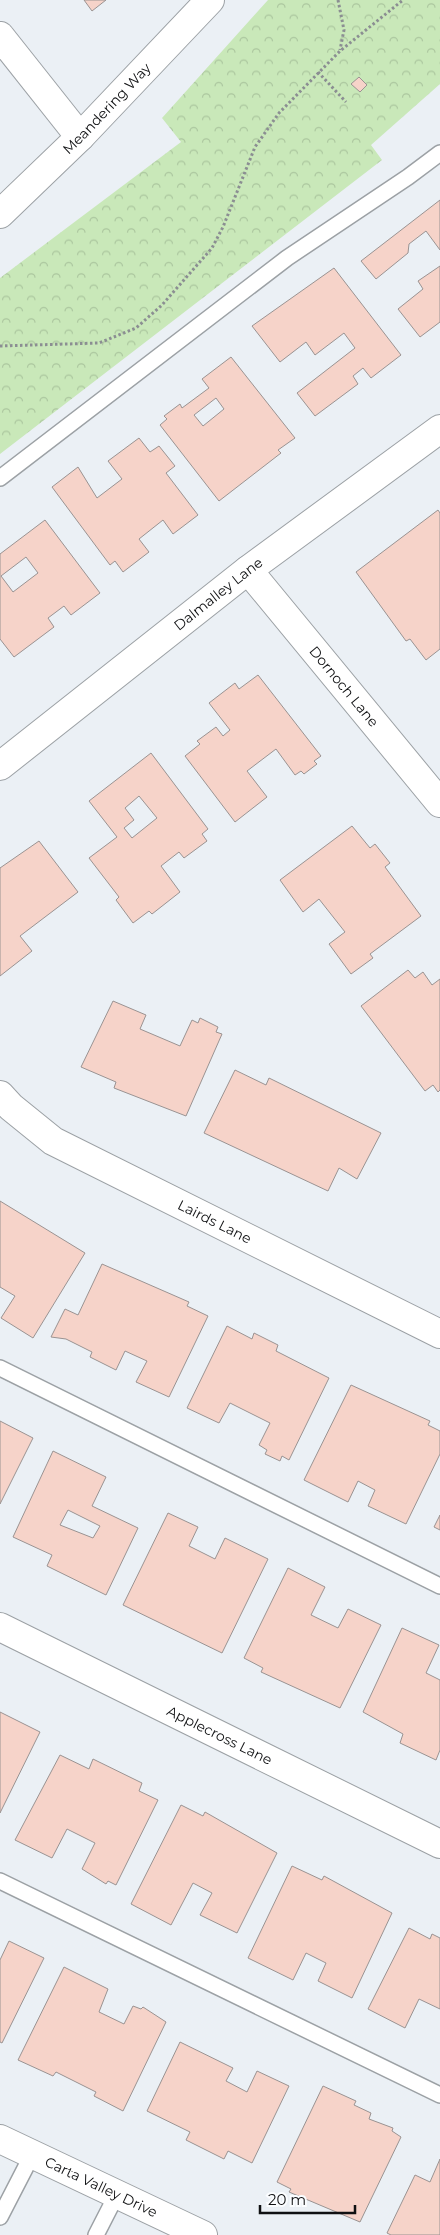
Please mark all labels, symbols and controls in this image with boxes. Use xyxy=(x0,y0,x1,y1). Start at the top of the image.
street label: Meandering Way xyxy=(59,59,155,158)
street label: Dalmalley Lane xyxy=(170,553,266,634)
street label: Dornoch Lane xyxy=(305,642,383,731)
street label: Lairds Lane xyxy=(175,1196,255,1248)
street label: Applecross Lane xyxy=(164,1702,275,1769)
street label: Carta Valley Drive xyxy=(42,2153,160,2221)
scale bar xyxy=(260,2182,355,2214)
text: 20 m xyxy=(268,2190,306,2209)

